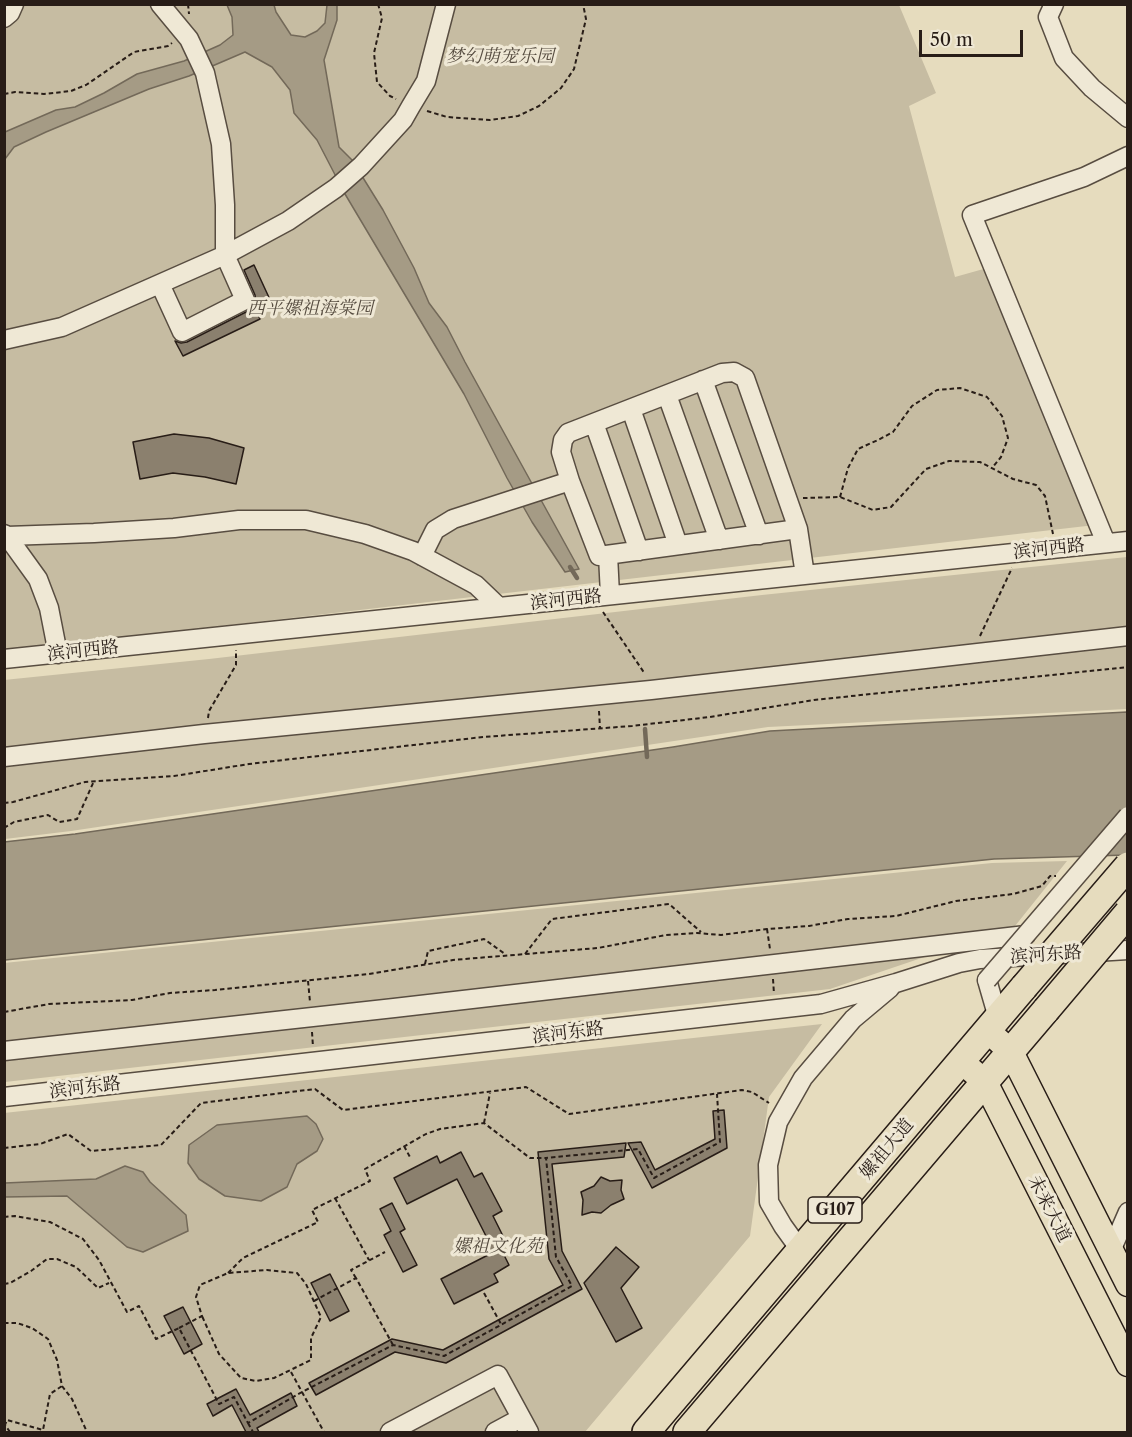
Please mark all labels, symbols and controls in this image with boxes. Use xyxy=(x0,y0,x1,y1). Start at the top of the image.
scale bar xyxy=(922,18,1026,56)
text: 50 m xyxy=(930,29,973,51)
park label: 梦幻萌宠乐园 xyxy=(446,46,554,68)
park label: 西平嫘祖海棠园 xyxy=(247,298,373,320)
street label: 滨河西路 xyxy=(1012,534,1086,564)
street label: 滨河西路 xyxy=(529,585,603,615)
street label: 滨河西路 xyxy=(46,636,120,666)
street label: 滨河东路 xyxy=(1009,942,1083,968)
street label: 滨河东路 xyxy=(531,1018,605,1048)
street label: 滨河东路 xyxy=(48,1073,122,1103)
street label: 嫘祖大道 xyxy=(856,1114,918,1184)
street label: 未来大道 xyxy=(1023,1172,1075,1246)
road number: G107 xyxy=(808,1197,862,1223)
park label: 嫘祖文化苑 xyxy=(453,1236,543,1258)

